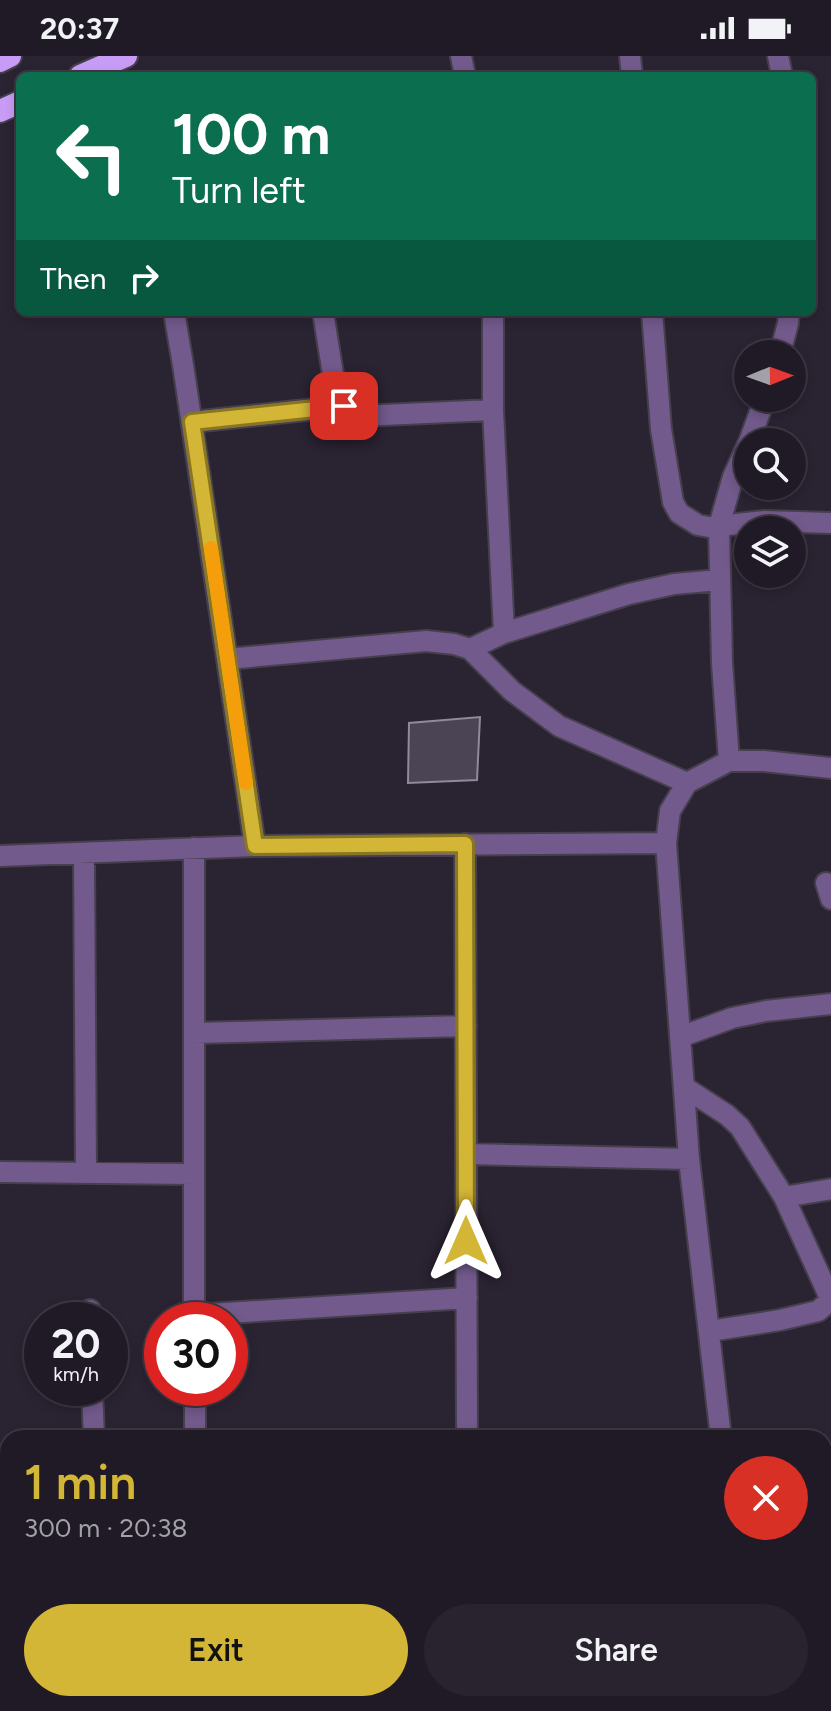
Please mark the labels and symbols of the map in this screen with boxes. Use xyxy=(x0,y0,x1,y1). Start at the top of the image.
north arrow xyxy=(734,340,806,412)
pin xyxy=(310,372,378,440)
position arrow xyxy=(424,1199,508,1283)
speed limit sign: 30 xyxy=(144,1302,248,1406)

